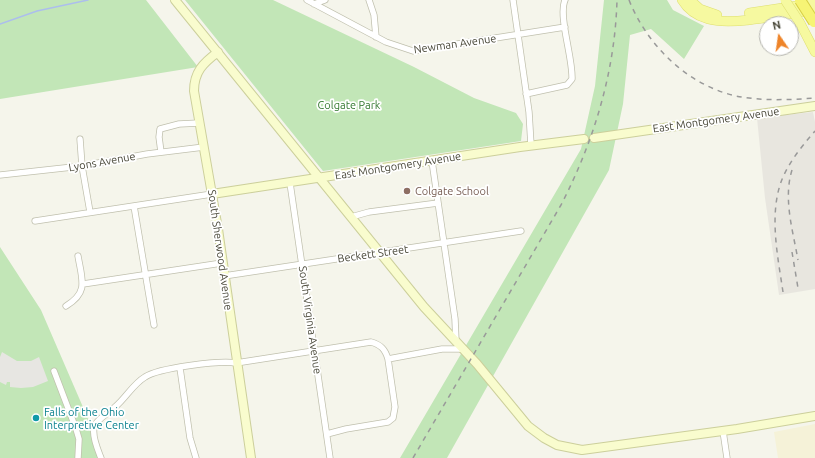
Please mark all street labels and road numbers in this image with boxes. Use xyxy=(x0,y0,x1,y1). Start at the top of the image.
street label: Newman Avenue xyxy=(413,32,497,56)
street label: East Montgomery Avenue xyxy=(652,105,780,135)
street label: East Montgomery Avenue xyxy=(334,149,462,183)
street label: Lyons Avenue xyxy=(67,150,137,174)
street label: South Sherwood Avenue xyxy=(205,189,235,311)
street label: Beckett Street xyxy=(337,242,409,266)
street label: South Virginia Avenue xyxy=(296,265,324,375)

